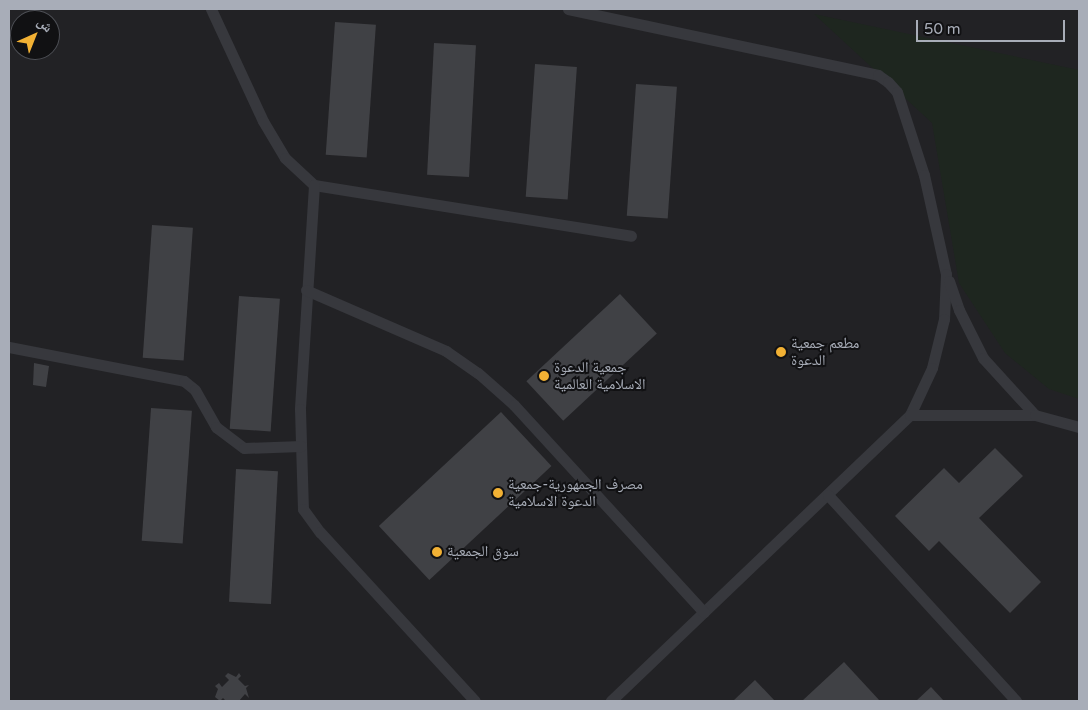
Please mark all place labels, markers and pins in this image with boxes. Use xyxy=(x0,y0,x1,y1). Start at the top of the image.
place label: مطعم جمعية الدعوة xyxy=(791,334,859,369)
marker: مطعم جمعية الدعوة xyxy=(775,346,787,358)
place label: جمعية الدعوة الاسلامية العالمية xyxy=(554,358,646,393)
marker: جمعية الدعوة الاسلامية العالمية xyxy=(538,370,550,382)
place label: مصرف الجمهورية-جمعية الدعوة الاسلامية xyxy=(508,475,643,510)
marker: مصرف الجمهورية-جمعية الدعوة الاسلامية xyxy=(492,487,504,499)
place label: سوق الجمعية xyxy=(447,543,519,561)
marker: سوق الجمعية xyxy=(431,546,443,558)

